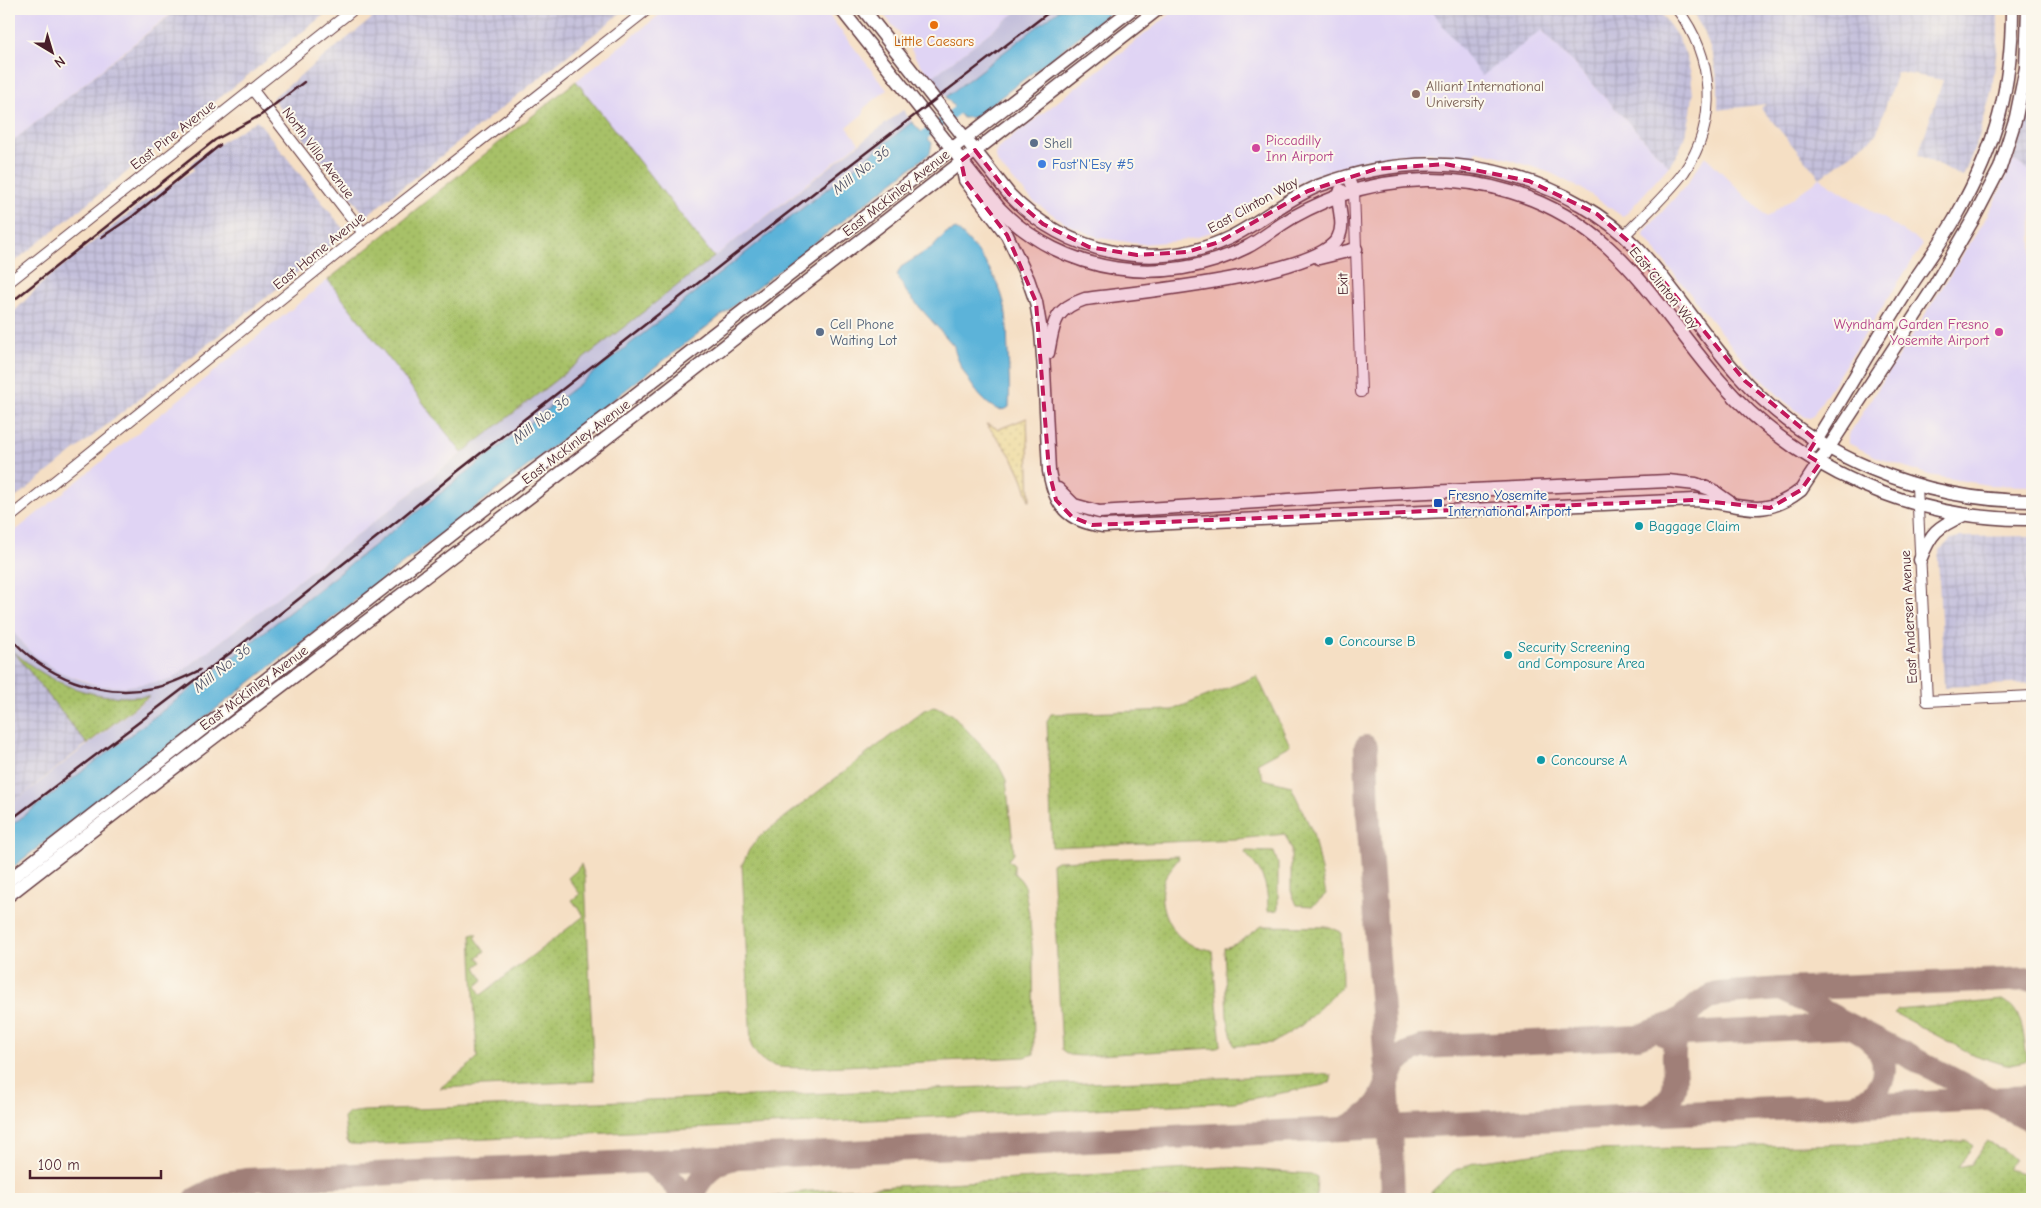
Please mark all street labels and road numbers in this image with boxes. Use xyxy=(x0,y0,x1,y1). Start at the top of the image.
street label: East Pine Avenue xyxy=(127,97,219,173)
street label: North Villa Avenue xyxy=(278,104,358,202)
street label: East McKinley Avenue xyxy=(839,146,953,240)
street label: East Clinton Way xyxy=(1205,173,1302,237)
street label: East Home Avenue xyxy=(270,209,368,293)
street label: East Clinton Way xyxy=(1626,243,1703,333)
street label: Exit xyxy=(1334,272,1352,295)
street label: East McKinley Avenue xyxy=(519,396,633,488)
street label: East Andersen Avenue xyxy=(1897,550,1921,684)
street label: East McKinley Avenue xyxy=(197,642,311,734)

